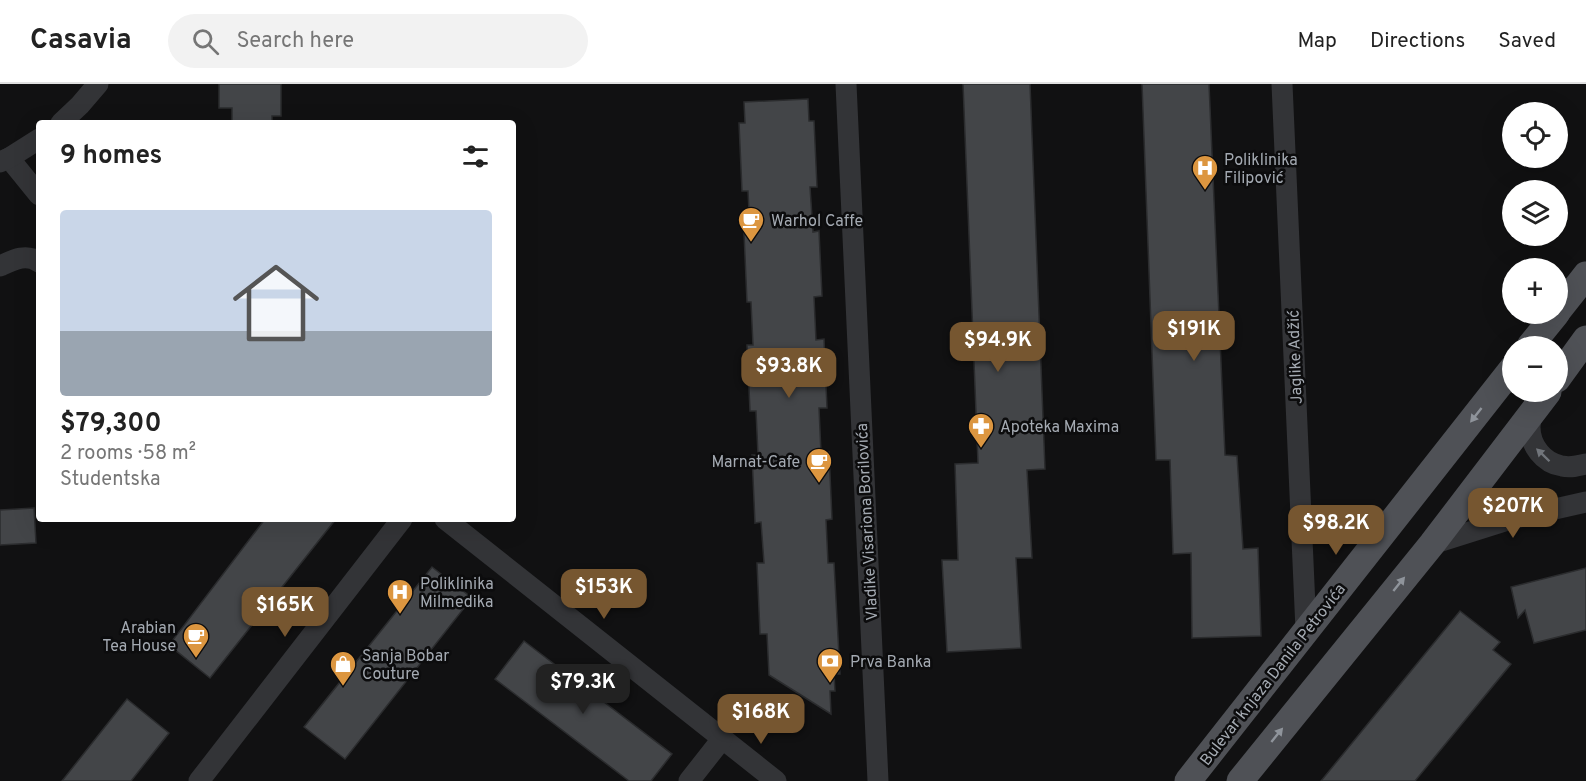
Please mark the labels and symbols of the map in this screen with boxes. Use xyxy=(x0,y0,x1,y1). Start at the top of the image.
place label: Poliklinika Filipović xyxy=(1224,151,1298,189)
hospital icon: Poliklinika Filipović xyxy=(1190,153,1220,191)
cafe icon: Warhol Caffe xyxy=(736,205,766,243)
place label: Warhol Caffe xyxy=(771,212,863,232)
street label: Jaglike Adžić xyxy=(1284,309,1308,404)
pin: $191K xyxy=(1152,311,1236,362)
pin: $94.9K xyxy=(949,322,1047,373)
pin: $93.8K xyxy=(740,348,838,399)
one-way arrow xyxy=(1469,407,1482,423)
pharmacy icon: Apoteka Maxima xyxy=(966,411,996,449)
place label: Apoteka Maxima xyxy=(1000,418,1119,438)
street label: Vladike Visariona Borilovića xyxy=(853,422,883,621)
cafe icon: Marnat-Cafe xyxy=(804,446,834,484)
one-way arrow xyxy=(1536,448,1551,462)
place label: Marnat-Cafe xyxy=(712,453,800,473)
pin: $207K xyxy=(1471,488,1555,539)
pin: $98.2K xyxy=(1287,505,1385,556)
pin: $153K xyxy=(562,569,646,620)
place label: Poliklinika Milmedika xyxy=(420,575,494,613)
one-way arrow xyxy=(1393,576,1406,592)
hospital icon: Poliklinika Milmedika xyxy=(385,577,415,615)
street label: Bulevar knjaza Danila Petrovića xyxy=(1196,580,1351,770)
pin: $165K xyxy=(243,587,327,638)
place label: Arabian Tea House xyxy=(102,619,176,657)
cafe icon: Arabian Tea House xyxy=(181,621,211,659)
bank icon: Prva Banka xyxy=(815,646,845,684)
place label: Sanja Bobar Couture xyxy=(362,647,450,685)
shop icon: Sanja Bobar Couture xyxy=(328,649,358,687)
place label: Prva Banka xyxy=(850,653,931,673)
pin: $79.3K xyxy=(534,664,632,715)
pin: $168K xyxy=(719,694,803,745)
one-way arrow xyxy=(1270,728,1283,743)

